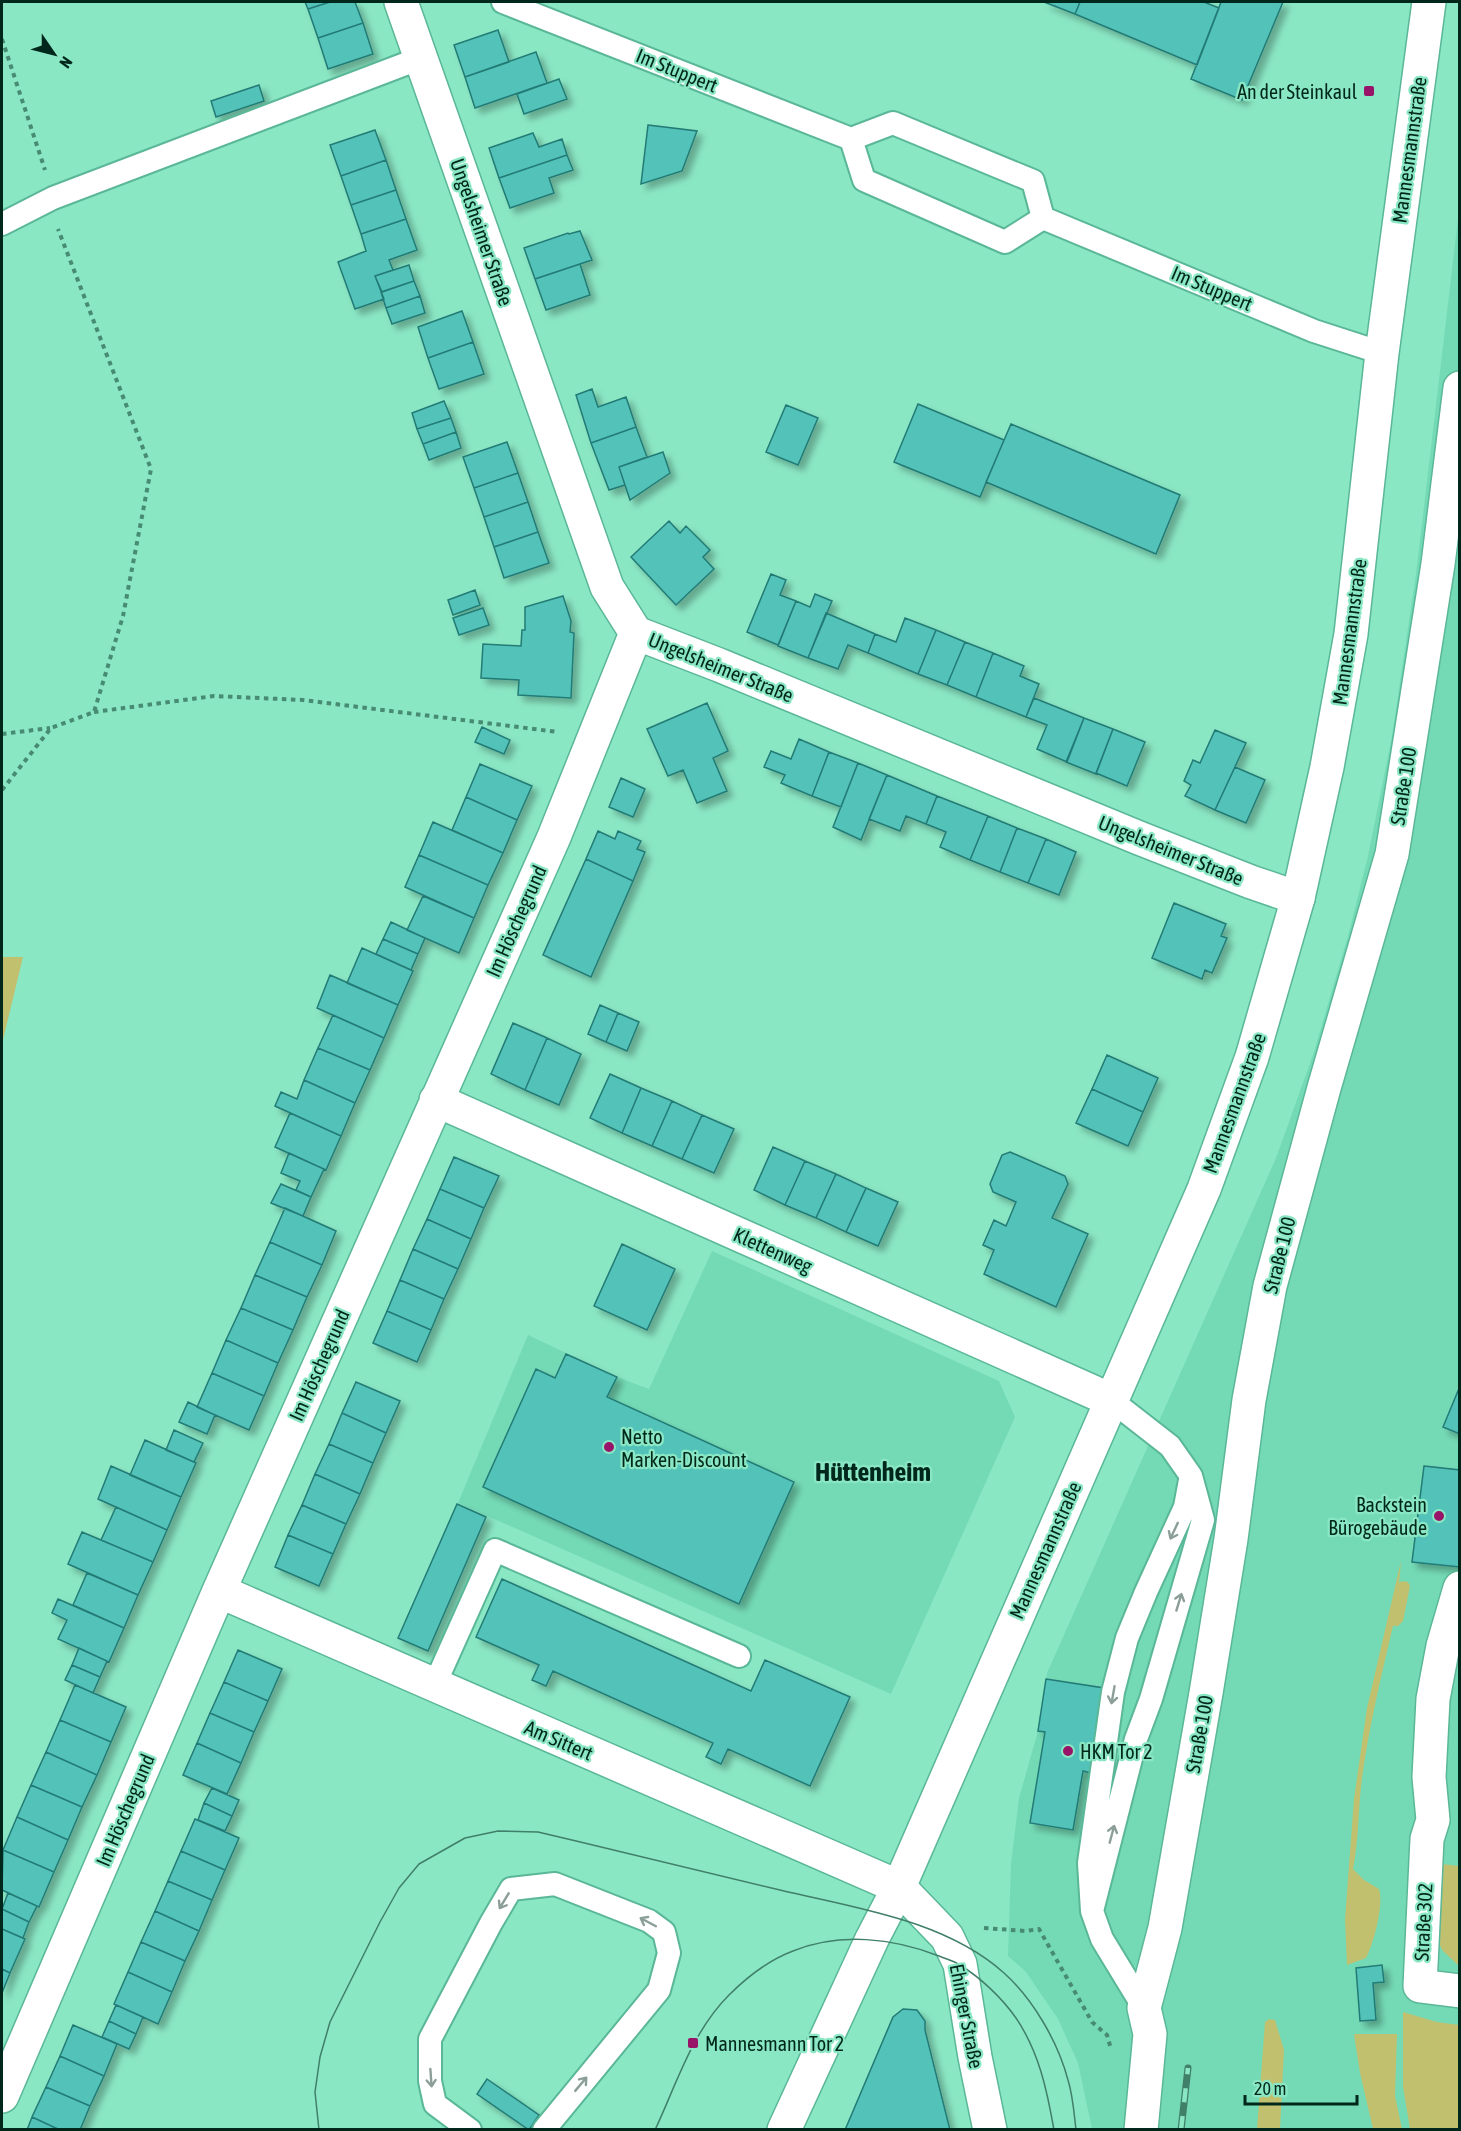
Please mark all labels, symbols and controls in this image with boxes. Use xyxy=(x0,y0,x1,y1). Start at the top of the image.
north arrow xyxy=(24,24,84,84)
street label: Im Stuppert xyxy=(633,43,721,97)
text: N xyxy=(56,54,76,72)
street label: Mannesmannstraße xyxy=(1387,75,1431,225)
place label: An der Steinkaul xyxy=(1237,80,1358,103)
marker: An der Steinkaul xyxy=(1362,84,1376,98)
street label: Ungelsheimer Straße xyxy=(446,155,518,309)
street label: Im Stuppert xyxy=(1168,261,1256,315)
street label: Mannesmannstraße xyxy=(1327,557,1371,707)
street label: Ungelsheimer Straße xyxy=(645,627,797,707)
street label: Straße 100 xyxy=(1386,745,1420,827)
street label: Ungelsheimer Straße xyxy=(1095,810,1247,890)
street label: Im Höschegrund xyxy=(481,862,551,980)
street label: Mannesmannstraße xyxy=(1198,1030,1270,1176)
street label: Straße 100 xyxy=(1258,1214,1300,1296)
street label: Klettenweg xyxy=(730,1223,816,1278)
street label: Im Höschegrund xyxy=(284,1306,354,1424)
place label: Netto Marken-Discount xyxy=(621,1425,747,1471)
marker: Netto Marken-Discount xyxy=(602,1440,616,1454)
district label: Hüttenheim xyxy=(815,1457,931,1487)
street label: Mannesmannstraße xyxy=(1005,1478,1085,1622)
place label: Backstein Bürogebäude xyxy=(1328,1493,1427,1539)
marker: Backstein Bürogebäude xyxy=(1432,1509,1446,1523)
one-way arrow xyxy=(1167,1522,1179,1540)
one-way arrow xyxy=(1174,1592,1185,1611)
one-way arrow xyxy=(1107,1684,1118,1704)
street label: Straße 100 xyxy=(1181,1693,1217,1775)
street label: Am Sittert xyxy=(521,1715,597,1765)
place label: HKM Tor 2 xyxy=(1080,1740,1153,1763)
marker: HKM Tor 2 xyxy=(1061,1744,1075,1758)
street label: Im Höschegrund xyxy=(91,1750,159,1870)
one-way arrow xyxy=(1106,1825,1118,1844)
street label: Straße 302 xyxy=(1409,1882,1437,1962)
one-way arrow xyxy=(497,1892,509,1909)
one-way arrow xyxy=(639,1916,657,1927)
street label: Ehinger Straße xyxy=(946,1962,988,2070)
place label: Mannesmann Tor 2 xyxy=(705,2032,844,2055)
marker: Mannesmann Tor 2 xyxy=(686,2036,700,2050)
one-way arrow xyxy=(425,2068,436,2087)
scale bar xyxy=(1245,2068,1358,2106)
one-way arrow xyxy=(574,2077,587,2093)
text: 20 m xyxy=(1254,2078,1286,2099)

